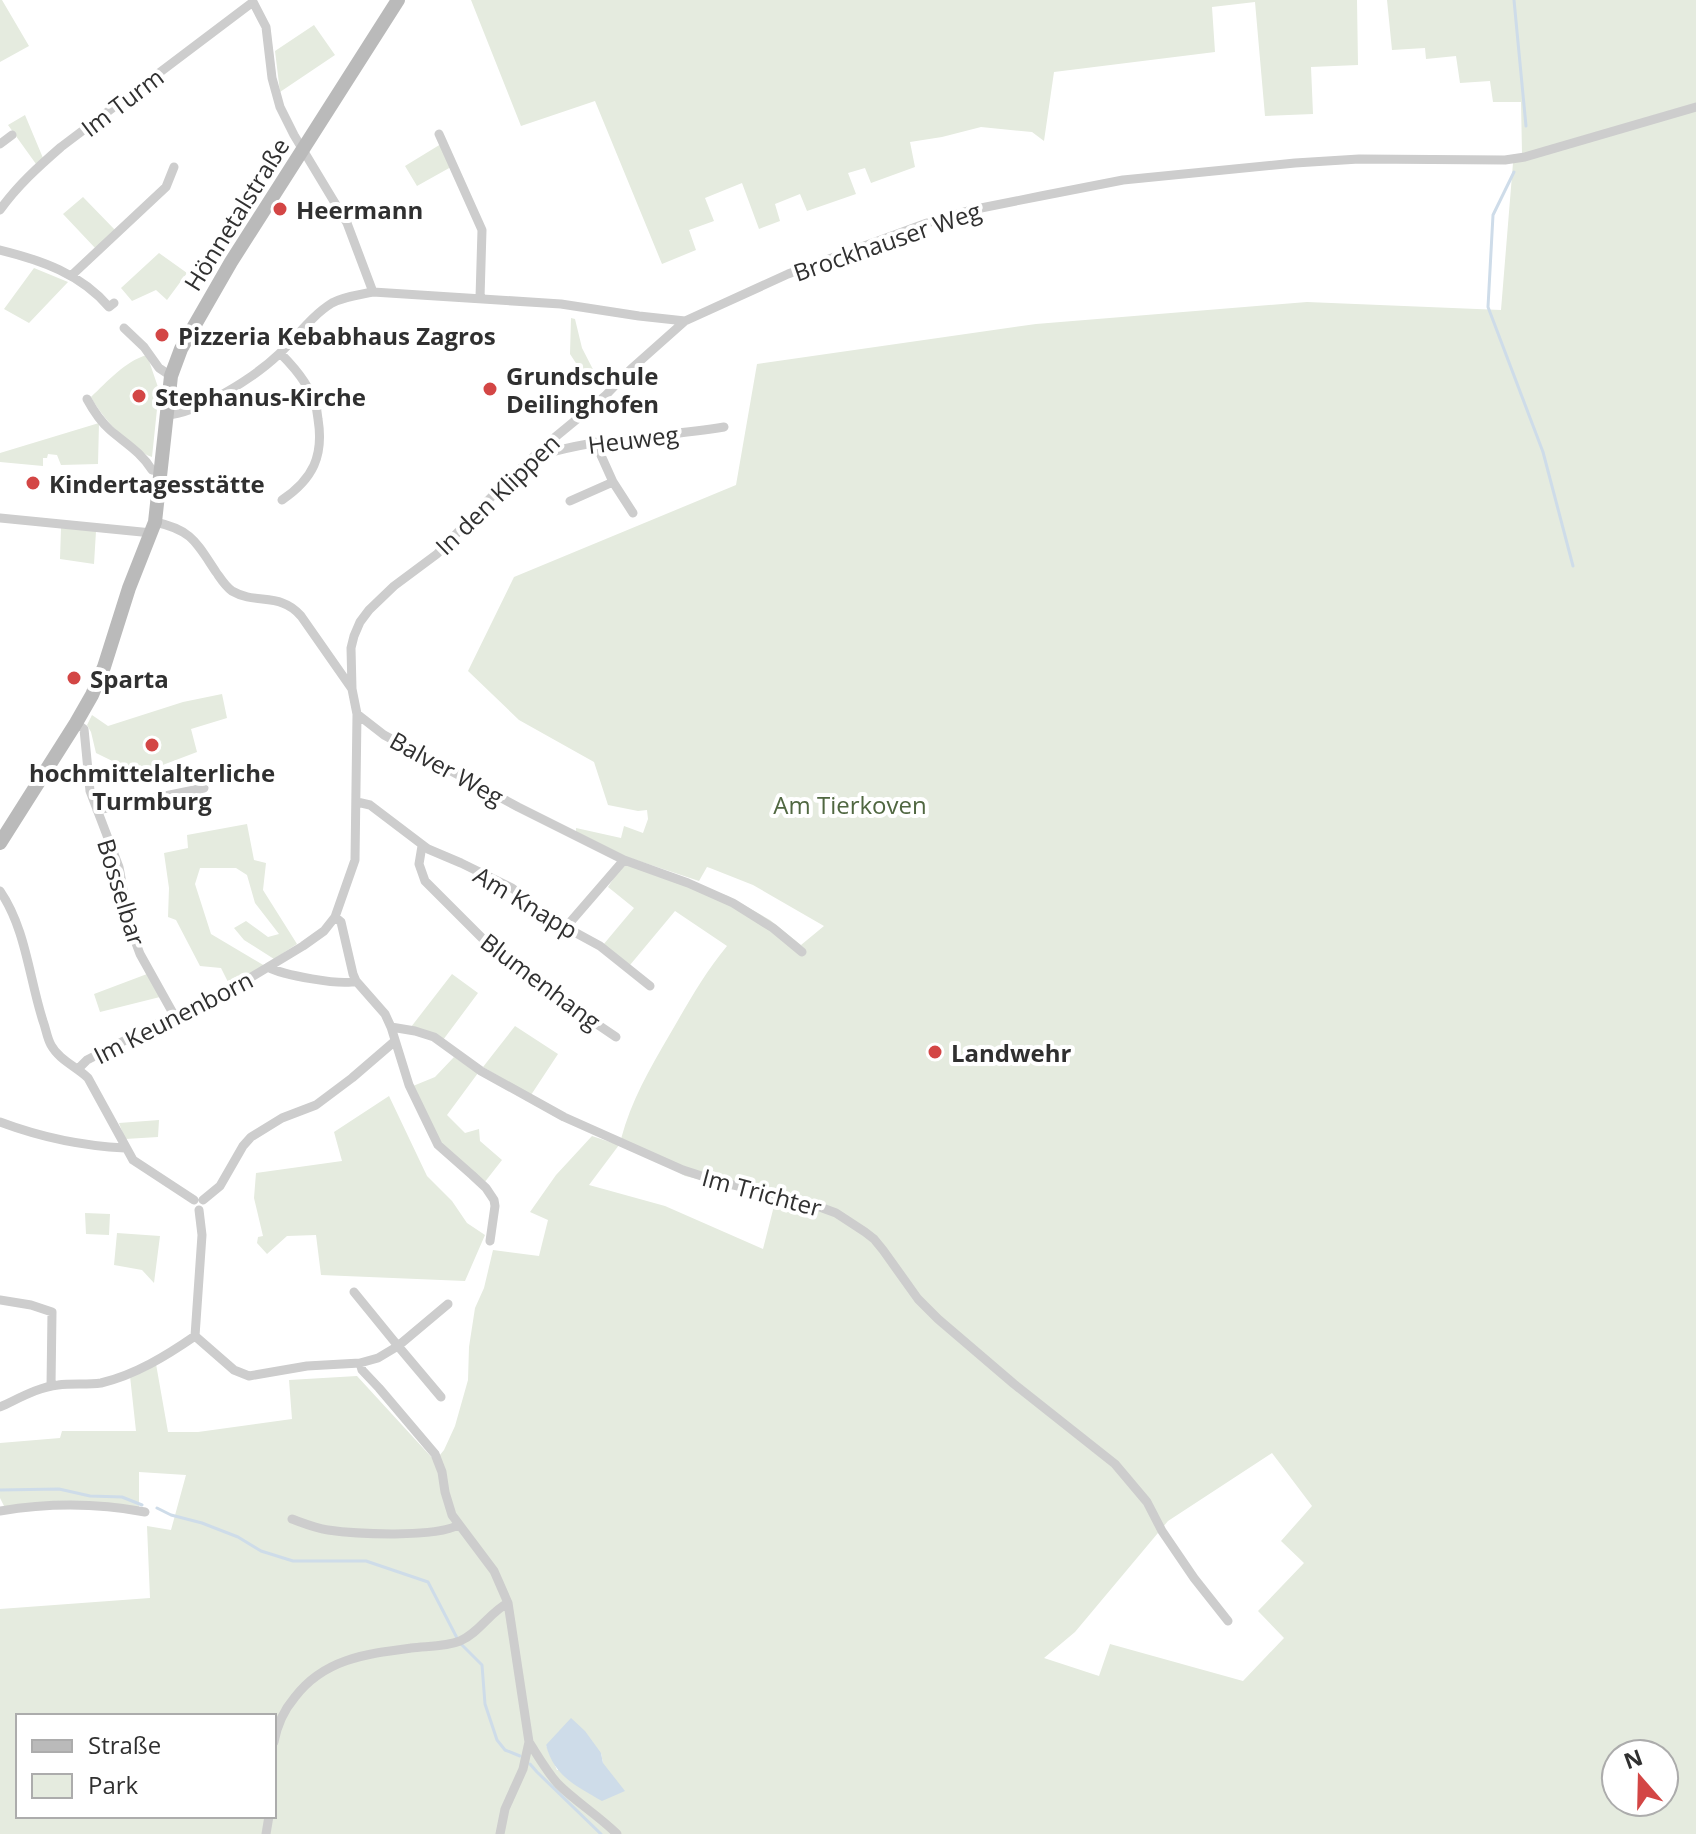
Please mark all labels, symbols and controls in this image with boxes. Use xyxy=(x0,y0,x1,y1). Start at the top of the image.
street label: Im Turm xyxy=(74,60,170,144)
street label: Hönnetalstraße xyxy=(176,131,296,297)
place label: Heermann xyxy=(296,193,423,226)
street label: Brockhauser Weg xyxy=(789,193,985,289)
marker: Heermann xyxy=(271,200,289,218)
place label: Pizzeria Kebabhaus Zagros xyxy=(178,319,496,352)
marker: Pizzeria Kebabhaus Zagros xyxy=(153,326,171,344)
place label: Grundschule Deilinghofen xyxy=(506,359,659,420)
place label: Stephanus-Kirche xyxy=(155,380,366,413)
marker: Grundschule Deilinghofen xyxy=(481,380,499,398)
marker: Stephanus-Kirche xyxy=(130,387,148,405)
street label: Heuweg xyxy=(586,417,680,461)
street label: In den Klippen xyxy=(428,426,566,562)
place label: Kindertagesstätte xyxy=(49,467,265,500)
marker: Kindertagesstätte xyxy=(24,474,42,492)
place label: Sparta xyxy=(90,662,169,695)
marker: Sparta xyxy=(65,669,83,687)
street label: Balver Weg xyxy=(384,723,510,813)
marker: hochmittelalterliche Turmburg xyxy=(143,736,161,754)
place label: hochmittelalterliche Turmburg xyxy=(29,756,275,817)
park label: Am Tierkoven xyxy=(773,788,927,821)
street label: Bosselbar xyxy=(90,834,154,950)
street label: Am Knapp xyxy=(468,858,584,946)
street label: Blumenhang xyxy=(474,925,608,1037)
street label: Im Keunenborn xyxy=(88,963,258,1071)
place label: Landwehr xyxy=(951,1036,1072,1069)
marker: Landwehr xyxy=(926,1043,944,1061)
street label: Im Trichter xyxy=(699,1160,826,1224)
legend xyxy=(16,1714,276,1818)
text: Straße xyxy=(88,1728,161,1761)
north arrow xyxy=(1600,1738,1680,1818)
text: N xyxy=(1619,1741,1646,1775)
text: Park xyxy=(88,1768,139,1801)

